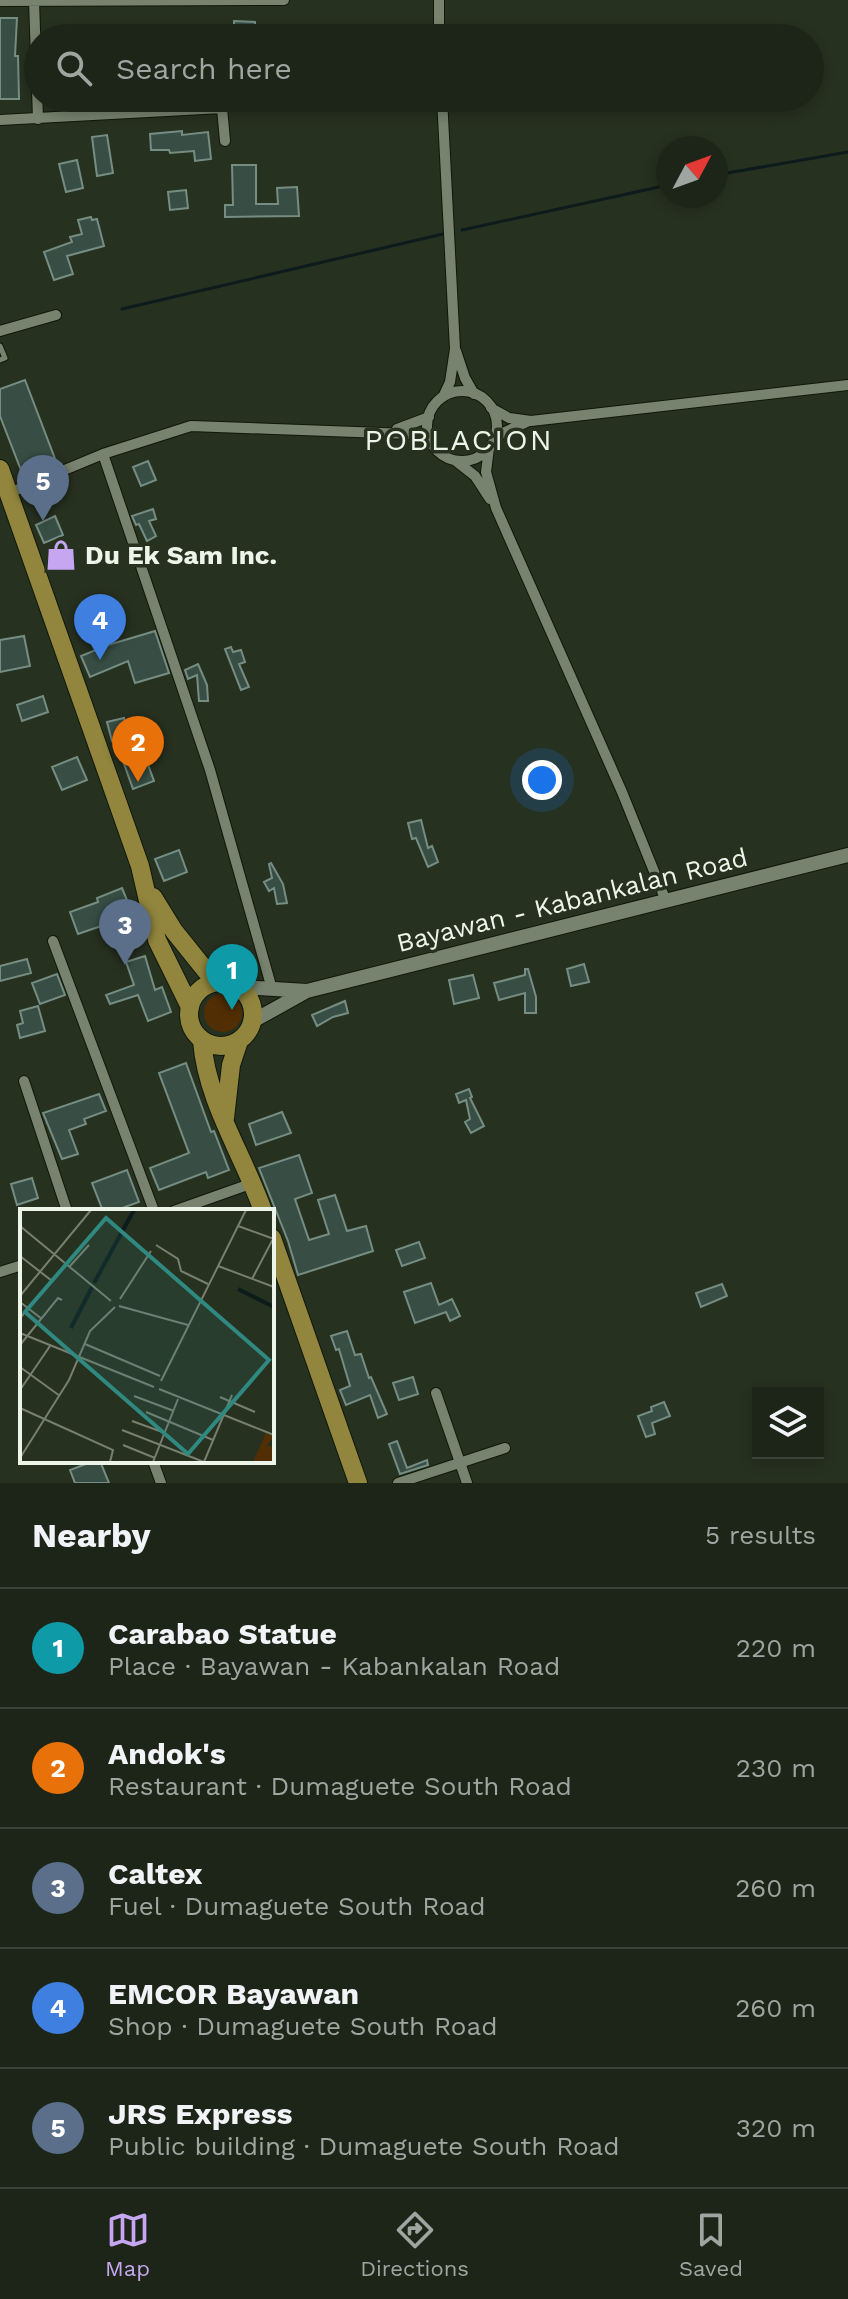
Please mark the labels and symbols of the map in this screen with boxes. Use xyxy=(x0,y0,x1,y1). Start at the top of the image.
north arrow xyxy=(656,136,728,208)
district label: POBLACION xyxy=(364,422,554,457)
pin: 5 xyxy=(17,455,69,521)
shop icon: Du Ek Sam Inc. xyxy=(44,538,78,572)
place label: Du Ek Sam Inc. xyxy=(85,540,277,570)
pin: 4 xyxy=(74,594,126,660)
pin: 2 xyxy=(112,716,164,782)
your location xyxy=(522,760,562,800)
street label: Bayawan - Kabankalan Road xyxy=(393,842,751,958)
pin: 3 xyxy=(99,899,151,965)
pin: 1 xyxy=(206,944,258,1010)
inset map xyxy=(20,1209,274,1463)

